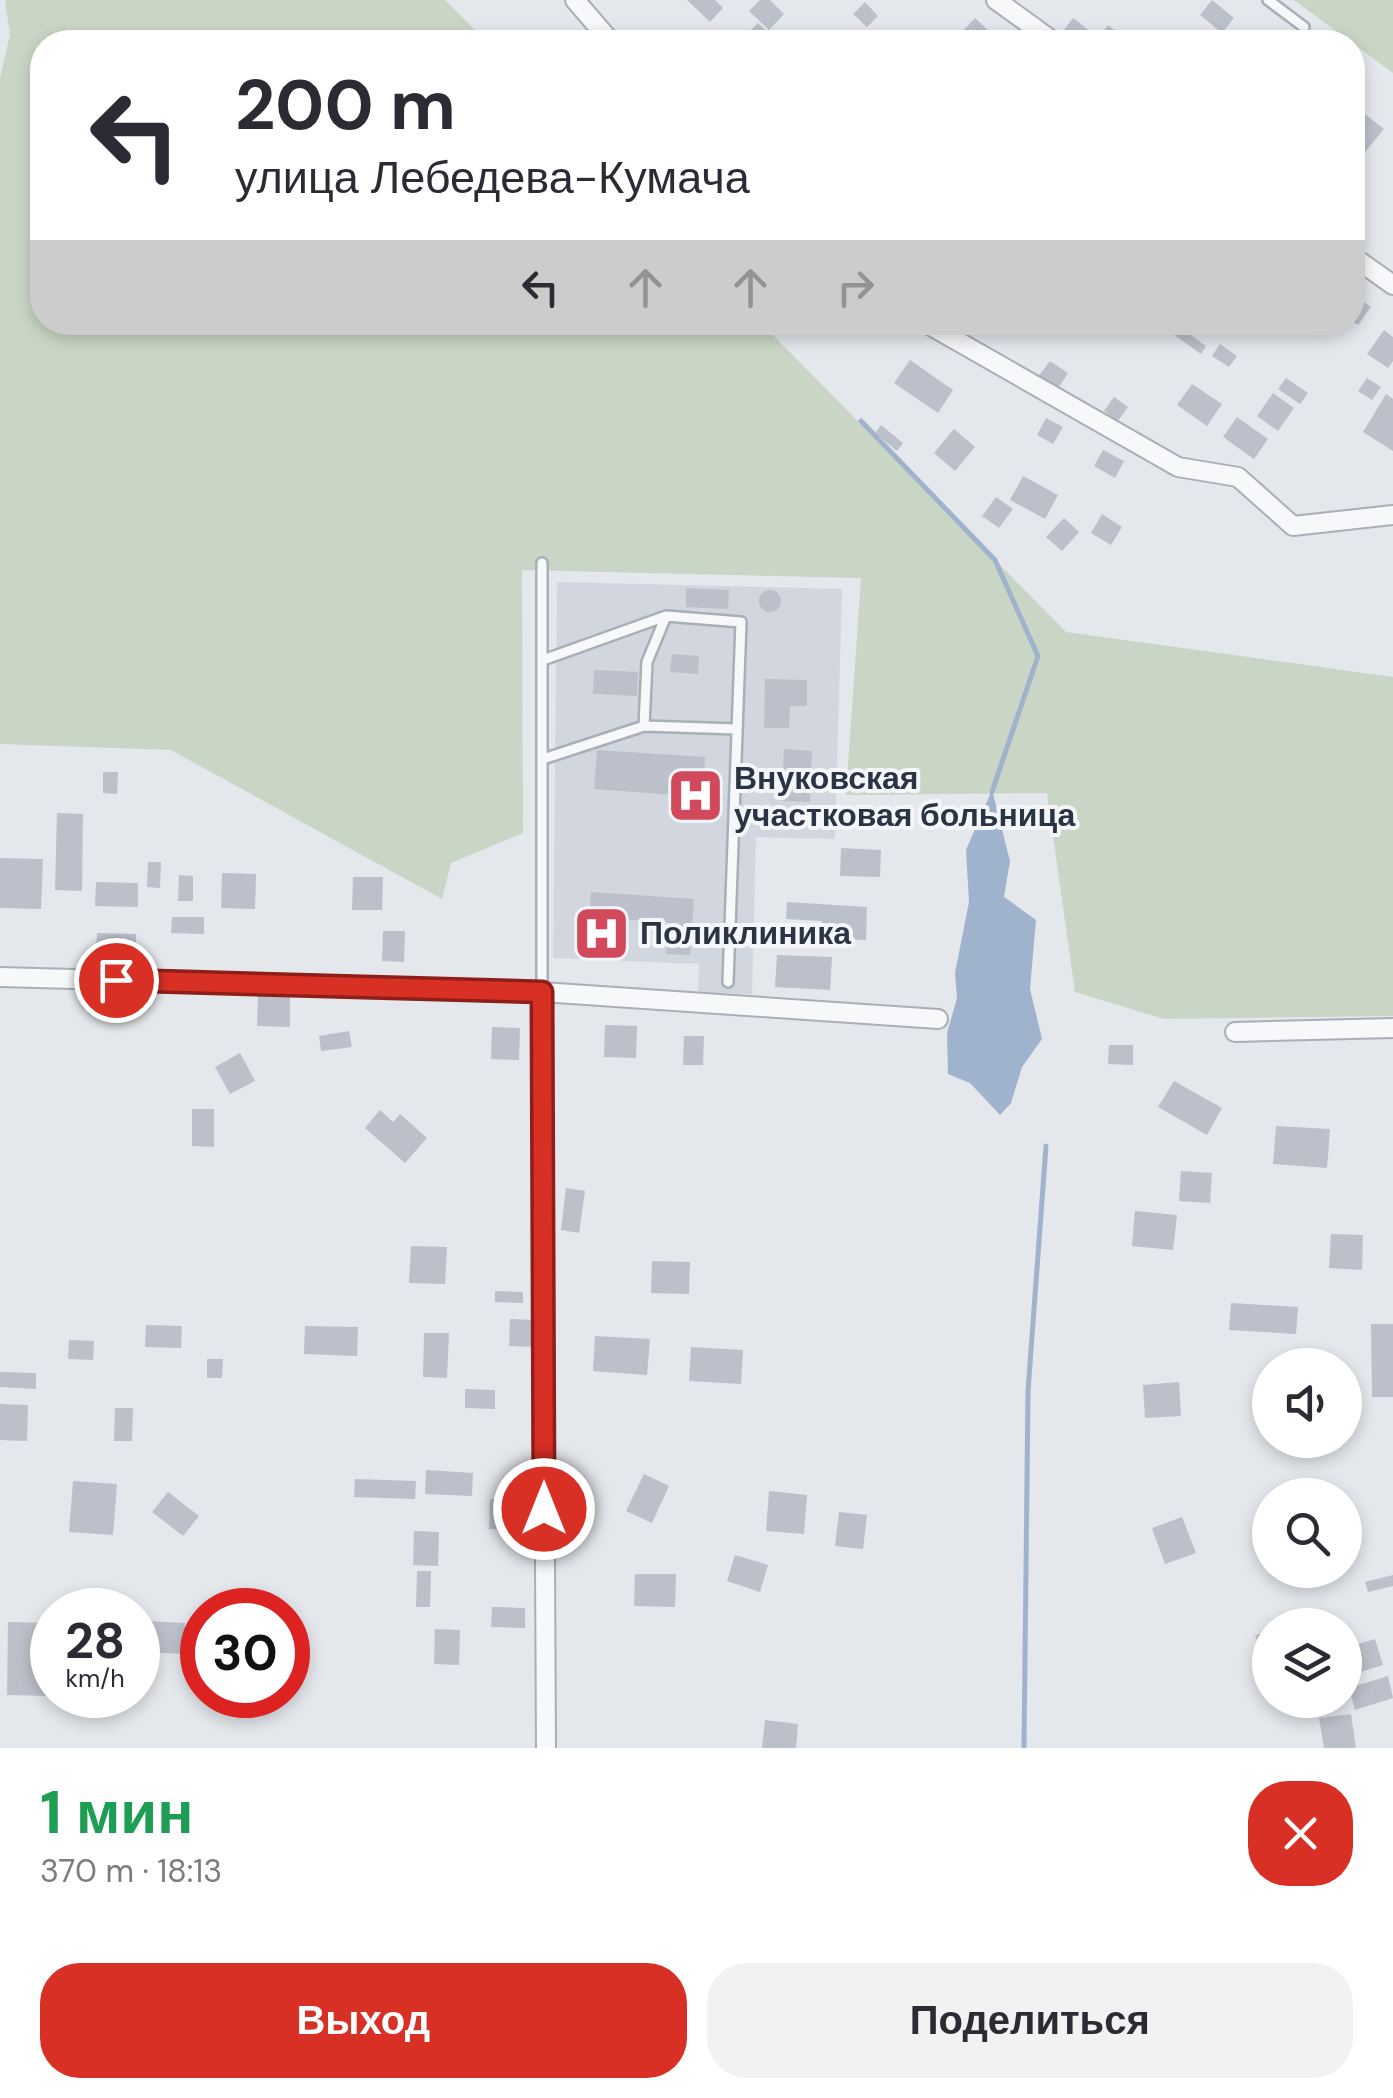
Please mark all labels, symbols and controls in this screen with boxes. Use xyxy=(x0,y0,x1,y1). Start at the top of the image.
text: 200 m xyxy=(235,60,456,151)
icon: left xyxy=(70,70,200,200)
text: улица Лебедева-Кумача xyxy=(235,148,750,207)
icon: left xyxy=(513,260,568,315)
icon: ahead xyxy=(618,260,673,315)
icon: ahead xyxy=(723,260,778,315)
icon: right xyxy=(828,260,883,315)
place label: Внуковская участковая больница xyxy=(734,757,1076,836)
hospital icon: Внуковская участковая больница xyxy=(665,766,725,826)
hospital icon: Поликлиника xyxy=(571,903,631,963)
place label: Поликлиника xyxy=(640,912,851,954)
pin xyxy=(74,938,159,1023)
icon: arrive xyxy=(89,953,144,1008)
map controls xyxy=(1252,1348,1362,1718)
button: sound xyxy=(1252,1348,1362,1458)
position arrow xyxy=(492,1457,596,1561)
button: search xyxy=(1252,1478,1362,1588)
speed limit sign: 30 xyxy=(180,1588,310,1718)
text: 28 xyxy=(65,1608,125,1674)
button: layers xyxy=(1252,1608,1362,1718)
text: km/h xyxy=(65,1662,125,1695)
text: 1 мин xyxy=(40,1773,193,1852)
button: close xyxy=(1248,1781,1353,1886)
text: 370 m · 18:13 xyxy=(40,1850,222,1892)
button: Выход xyxy=(40,1963,687,2078)
button: Поделиться xyxy=(707,1963,1353,2078)

